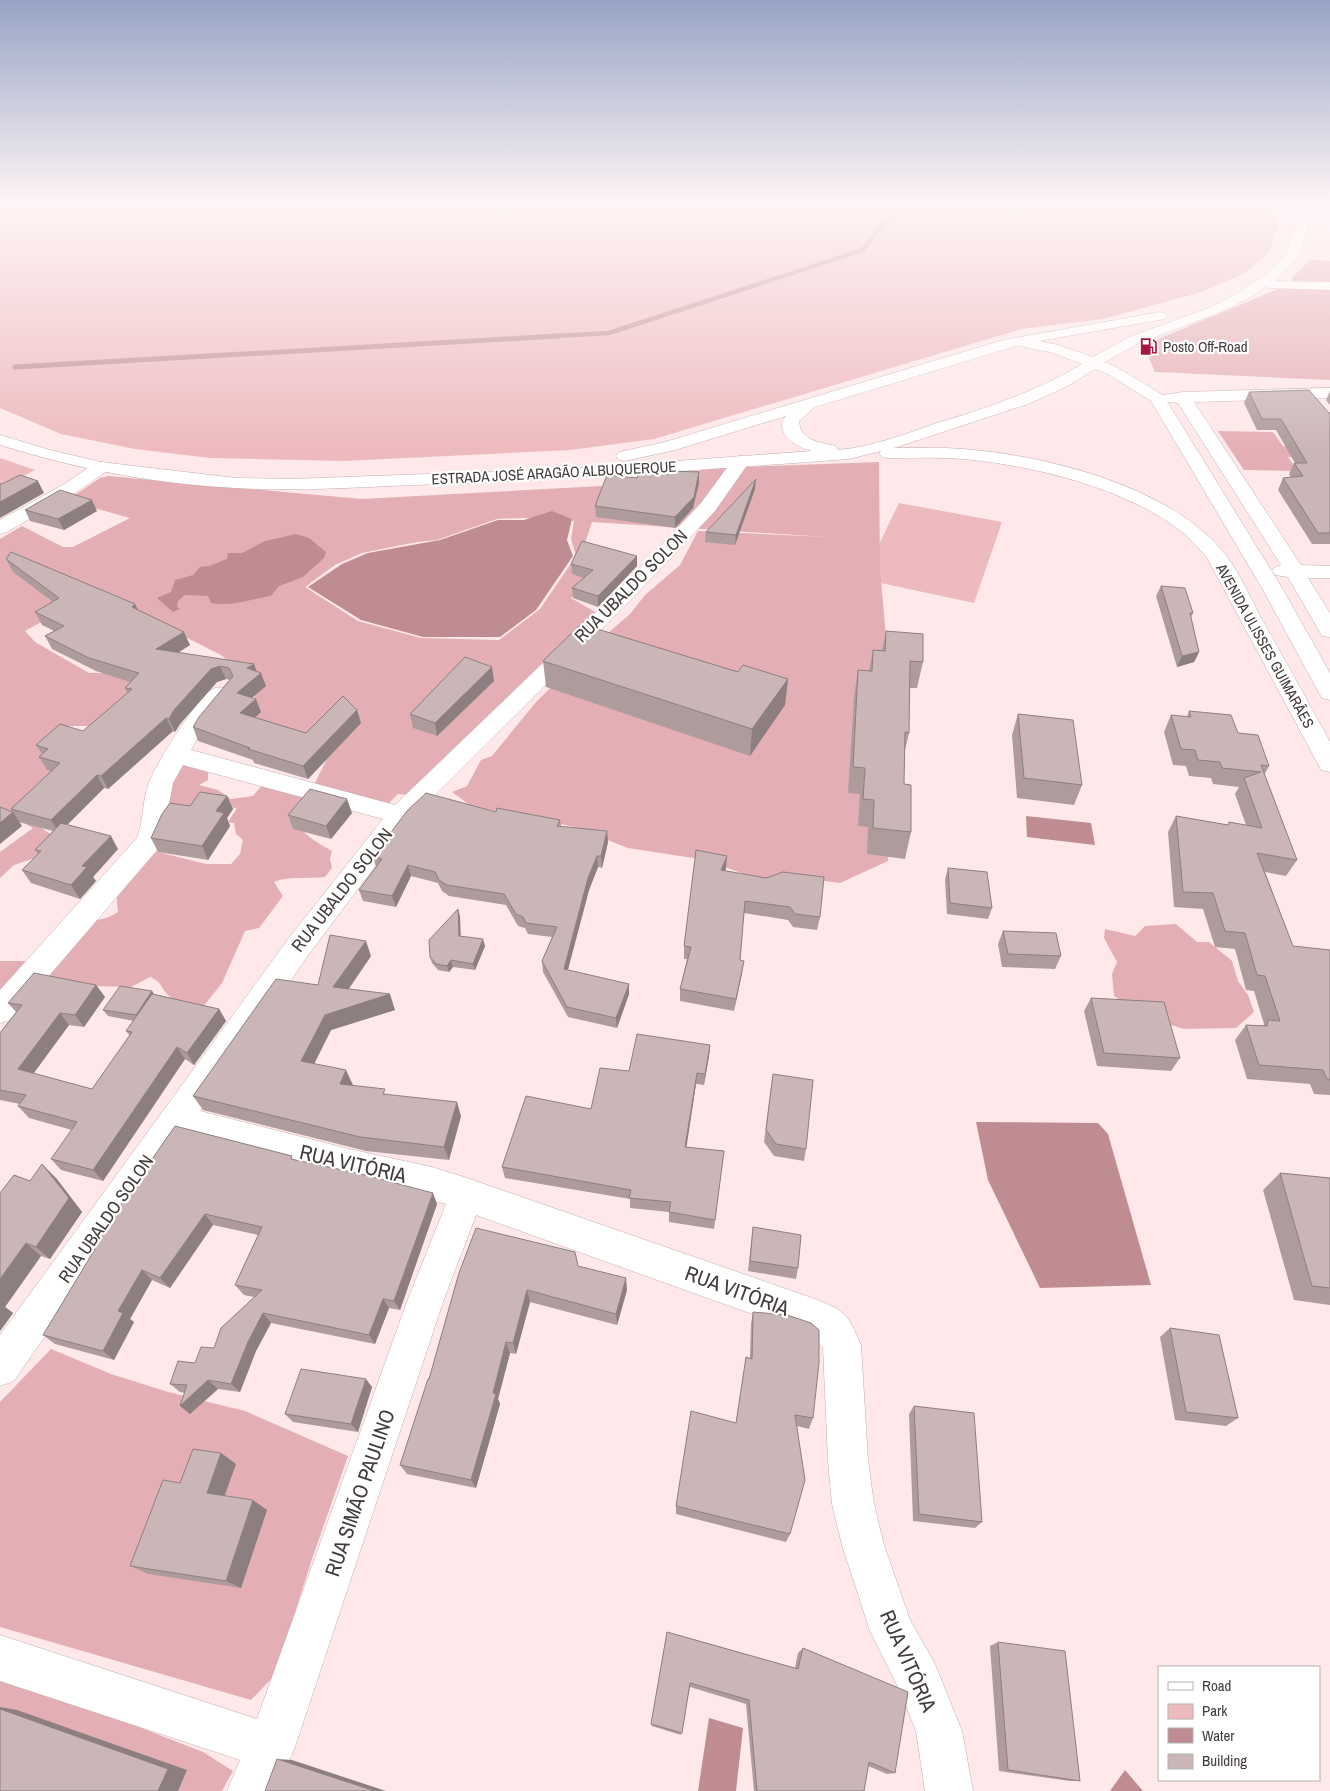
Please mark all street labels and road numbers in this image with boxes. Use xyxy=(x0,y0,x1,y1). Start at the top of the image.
street label: ESTRADA JOSÉ ARAGÃO ALBUQUERQUE xyxy=(431,456,677,489)
street label: RUA UBALDO SOLON xyxy=(568,523,693,648)
street label: AVENIDA ULISSES GUIMARÃES xyxy=(1211,559,1319,732)
street label: RUA UBALDO SOLON xyxy=(285,823,398,957)
street label: RUA VITÓRIA xyxy=(297,1137,410,1190)
street label: RUA UBALDO SOLON xyxy=(52,1150,159,1288)
street label: RUA VITÓRIA xyxy=(681,1258,794,1323)
street label: RUA SIMÃO PAULINO xyxy=(317,1405,402,1580)
street label: RUA VITÓRIA xyxy=(873,1605,944,1717)

